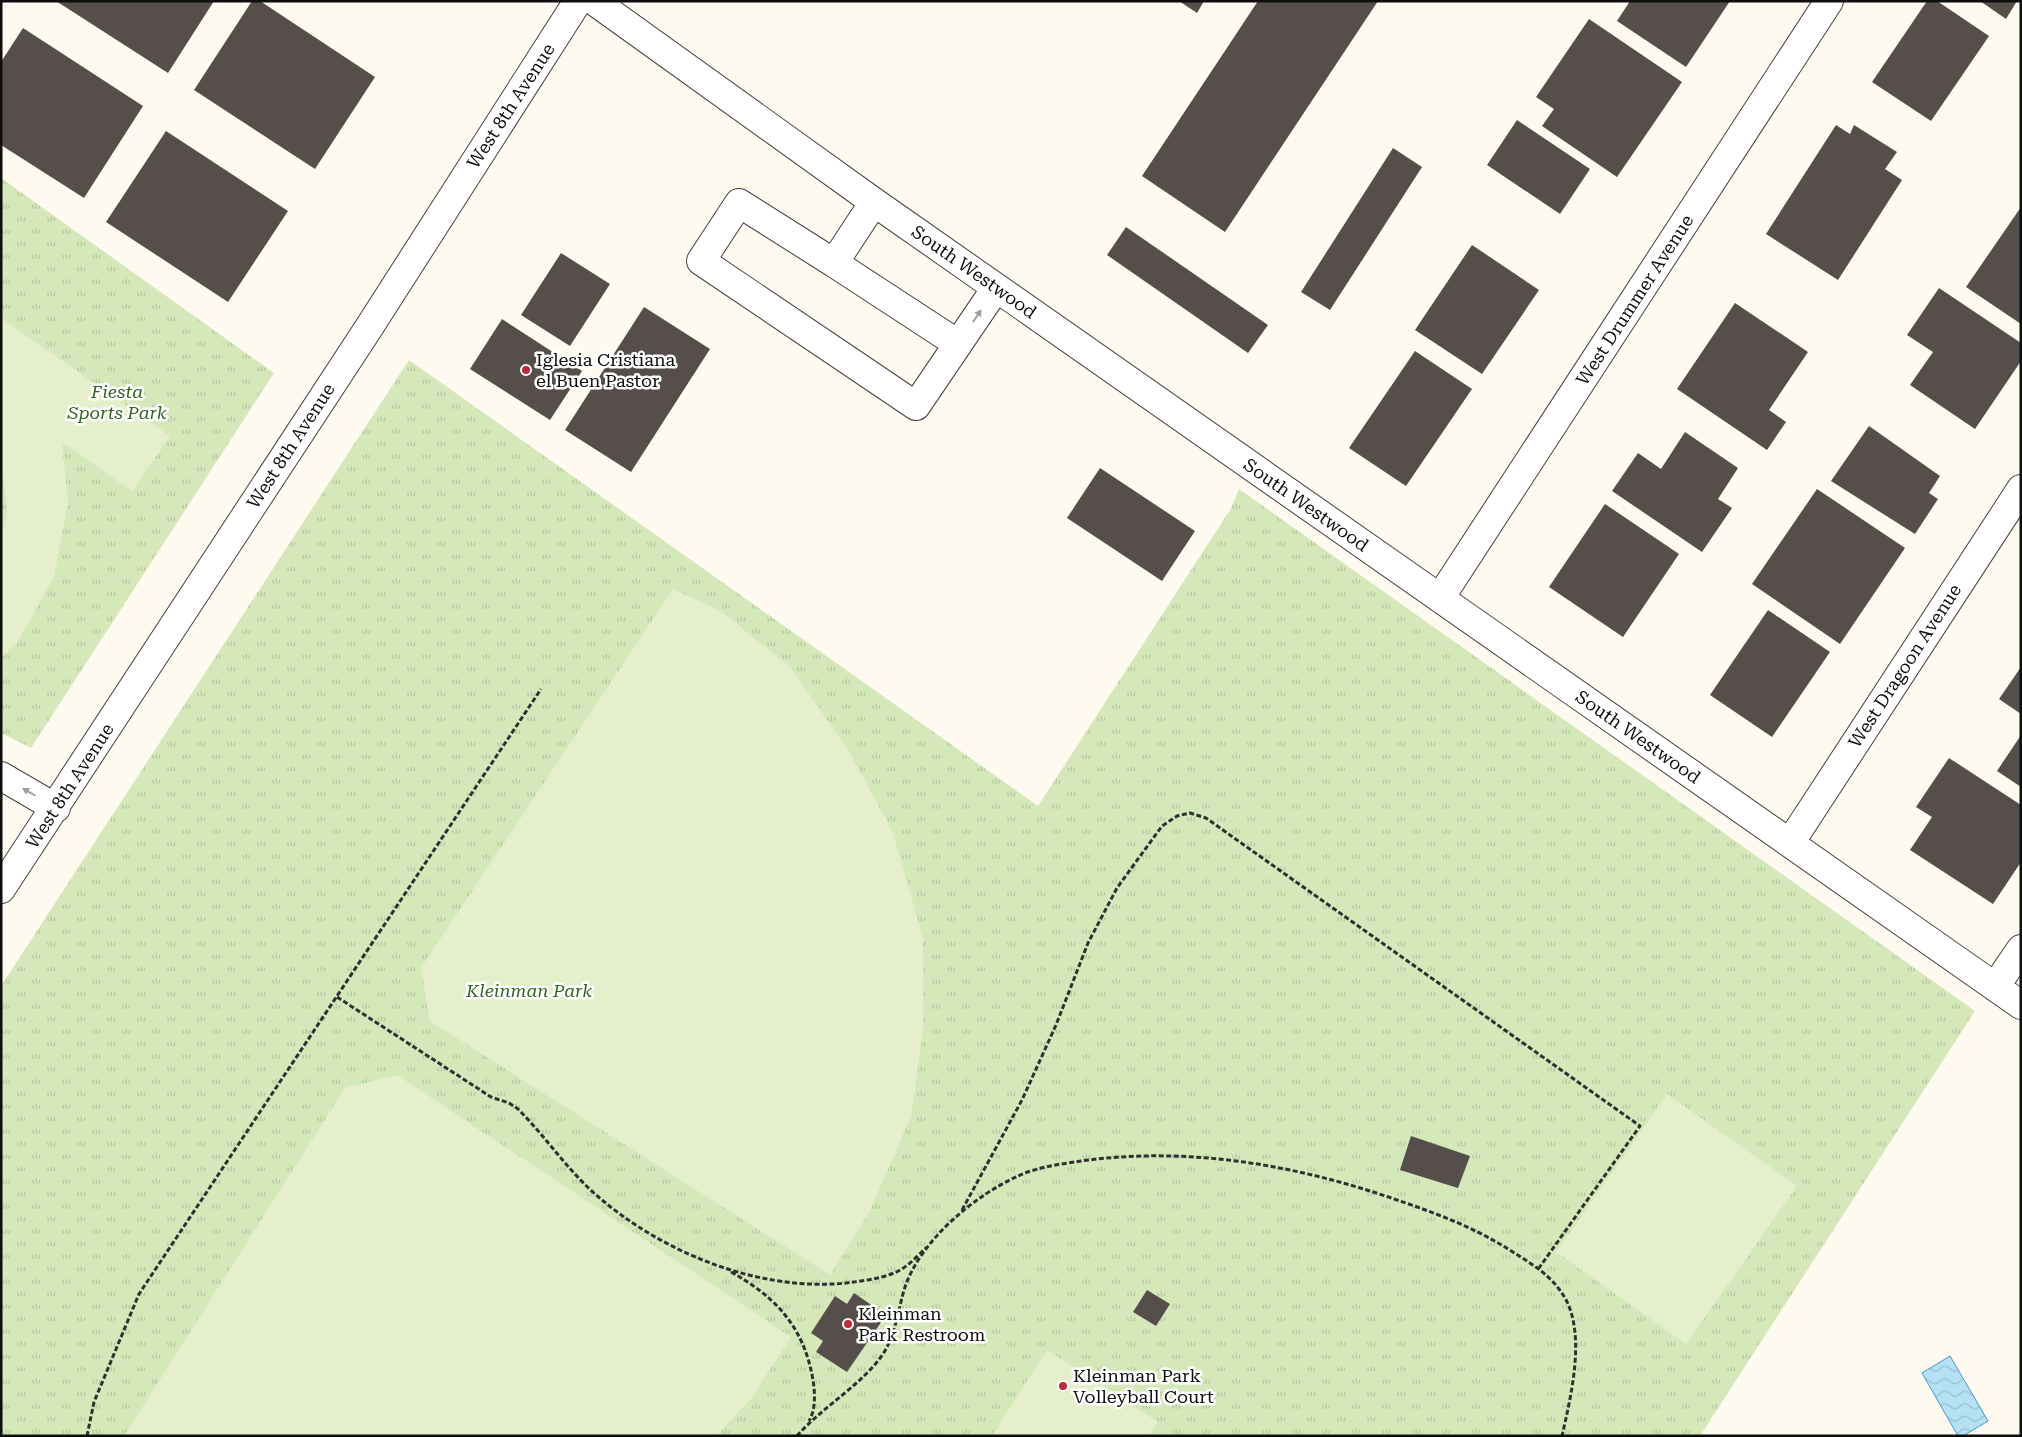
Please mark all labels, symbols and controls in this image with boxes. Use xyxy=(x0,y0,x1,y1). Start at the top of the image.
street label: West 8th Avenue xyxy=(462,39,559,172)
street label: West Drummer Avenue xyxy=(1572,210,1698,389)
street label: South Westwood xyxy=(908,221,1041,323)
one-way arrow xyxy=(972,309,982,323)
place label: Iglesia Cristiana el Buen Pastor xyxy=(536,349,676,391)
marker: Iglesia Cristiana el Buen Pastor xyxy=(520,364,532,376)
street label: West 8th Avenue xyxy=(242,379,339,512)
park label: Fiesta Sports Park xyxy=(67,381,167,423)
street label: South Westwood xyxy=(1240,454,1373,556)
street label: West Dragoon Avenue xyxy=(1844,580,1965,751)
street label: South Westwood xyxy=(1572,686,1705,788)
street label: West 8th Avenue xyxy=(21,719,118,852)
one-way arrow xyxy=(22,788,35,797)
park label: Kleinman Park xyxy=(465,980,592,1001)
place label: Kleinman Park Restroom xyxy=(858,1303,985,1345)
marker: Kleinman Park Restroom xyxy=(842,1318,854,1330)
place label: Kleinman Park Volleyball Court xyxy=(1073,1365,1214,1407)
marker: Kleinman Park Volleyball Court xyxy=(1057,1380,1069,1392)

